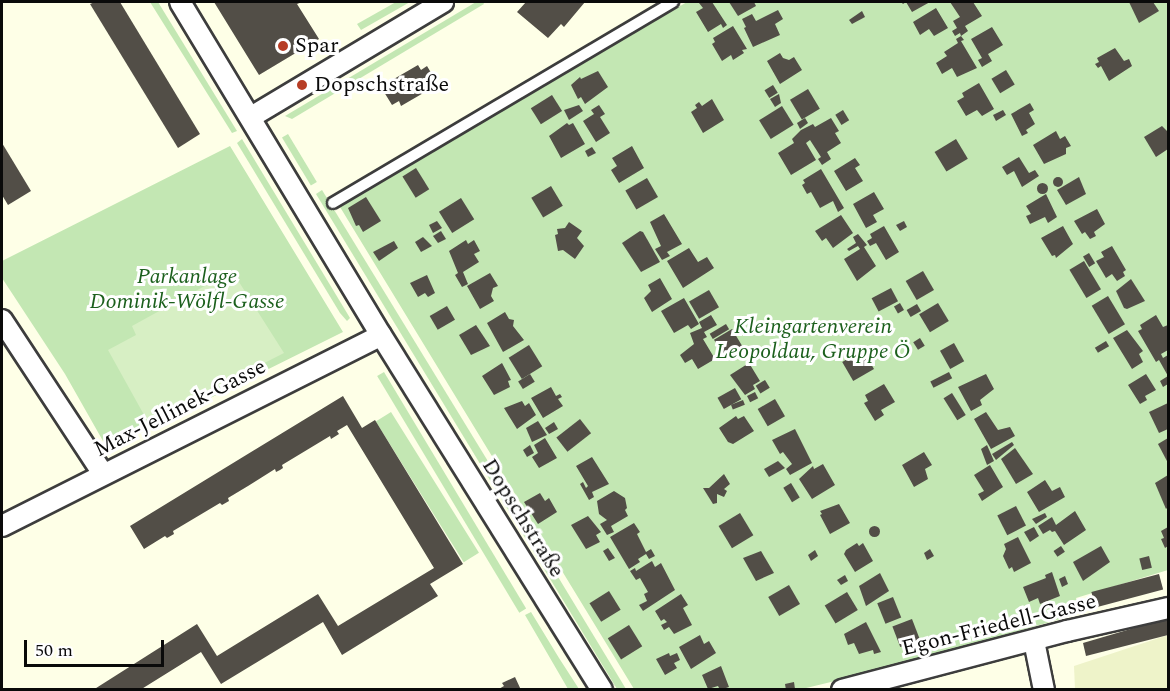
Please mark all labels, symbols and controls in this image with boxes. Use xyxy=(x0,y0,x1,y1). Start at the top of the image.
place label: Spar xyxy=(295,33,339,59)
marker: Spar xyxy=(276,39,290,53)
place label: Dopschstraße xyxy=(314,72,449,98)
marker: Dopschstraße xyxy=(295,78,309,92)
park label: Parkanlage Dominik-Wölfl-Gasse xyxy=(89,263,285,314)
park label: Kleingartenverein Leopoldau, Gruppe Ö xyxy=(715,313,911,364)
street label: Max-Jellinek-Gasse xyxy=(90,353,270,463)
street label: Dopschstraße xyxy=(476,454,570,582)
street label: Egon-Friedell-Gasse xyxy=(899,588,1099,662)
scale bar xyxy=(27,628,166,666)
text: 50 m xyxy=(35,637,73,664)

